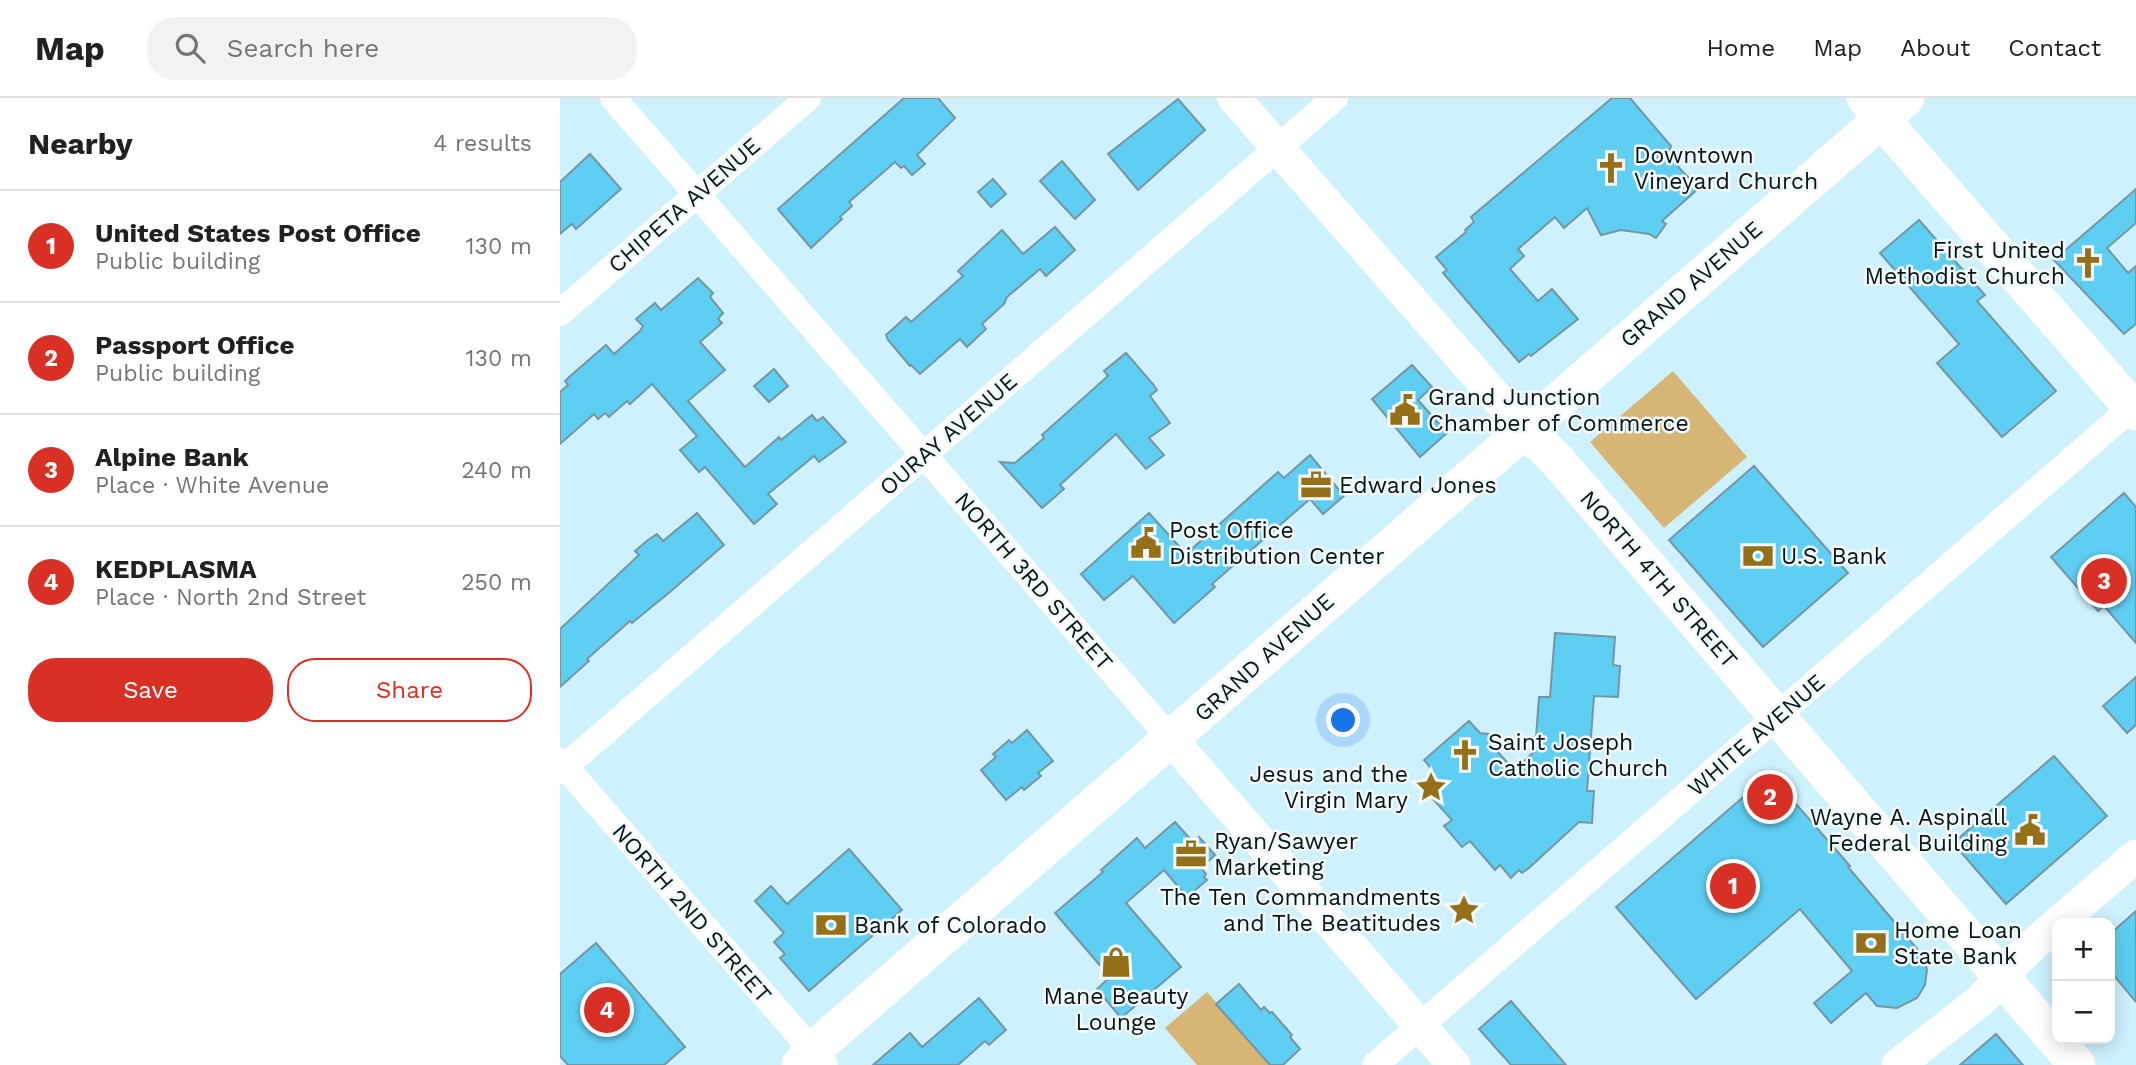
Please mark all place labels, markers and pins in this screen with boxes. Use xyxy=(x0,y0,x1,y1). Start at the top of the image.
place label: Downtown Vineyard Church xyxy=(1634,142,1818,195)
church icon: Downtown Vineyard Church xyxy=(1594,151,1628,185)
place label: First United Methodist Church xyxy=(1864,237,2065,290)
church icon: First United Methodist Church xyxy=(2071,246,2105,280)
place label: Grand Junction Chamber of Commerce xyxy=(1428,384,1689,437)
public building icon: Grand Junction Chamber of Commerce xyxy=(1388,393,1422,427)
office icon: Edward Jones xyxy=(1299,468,1333,502)
place label: Edward Jones xyxy=(1339,472,1497,499)
place label: Post Office Distribution Center xyxy=(1169,517,1385,570)
public building icon: Post Office Distribution Center xyxy=(1129,526,1163,560)
bank icon: U.S. Bank xyxy=(1741,539,1775,573)
place label: U.S. Bank xyxy=(1781,543,1887,570)
pin: 3 xyxy=(2081,555,2127,607)
place label: Saint Joseph Catholic Church xyxy=(1488,729,1668,782)
church icon: Saint Joseph Catholic Church xyxy=(1448,738,1482,772)
place label: Jesus and the Virgin Mary xyxy=(1249,761,1408,814)
place icon: Jesus and the Virgin Mary xyxy=(1414,770,1448,804)
pin: 2 xyxy=(1747,771,1793,823)
place label: Wayne A. Aspinall Federal Building xyxy=(1810,804,2008,857)
public building icon: Wayne A. Aspinall Federal Building xyxy=(2013,813,2047,847)
place label: Ryan/Sawyer Marketing xyxy=(1214,828,1358,881)
office icon: Ryan/Sawyer Marketing xyxy=(1174,837,1208,871)
pin: 1 xyxy=(1710,860,1756,912)
place label: The Ten Commandments and The Beatitudes xyxy=(1160,884,1441,937)
place icon: The Ten Commandments and The Beatitudes xyxy=(1447,893,1481,927)
bank icon: Bank of Colorado xyxy=(814,908,848,942)
place label: Bank of Colorado xyxy=(854,912,1047,939)
place label: Home Loan State Bank xyxy=(1894,917,2022,970)
bank icon: Home Loan State Bank xyxy=(1854,926,1888,960)
shop icon: Mane Beauty Lounge xyxy=(1099,945,1133,979)
place label: Mane Beauty Lounge xyxy=(1044,983,1189,1036)
pin: 4 xyxy=(584,984,630,1036)

